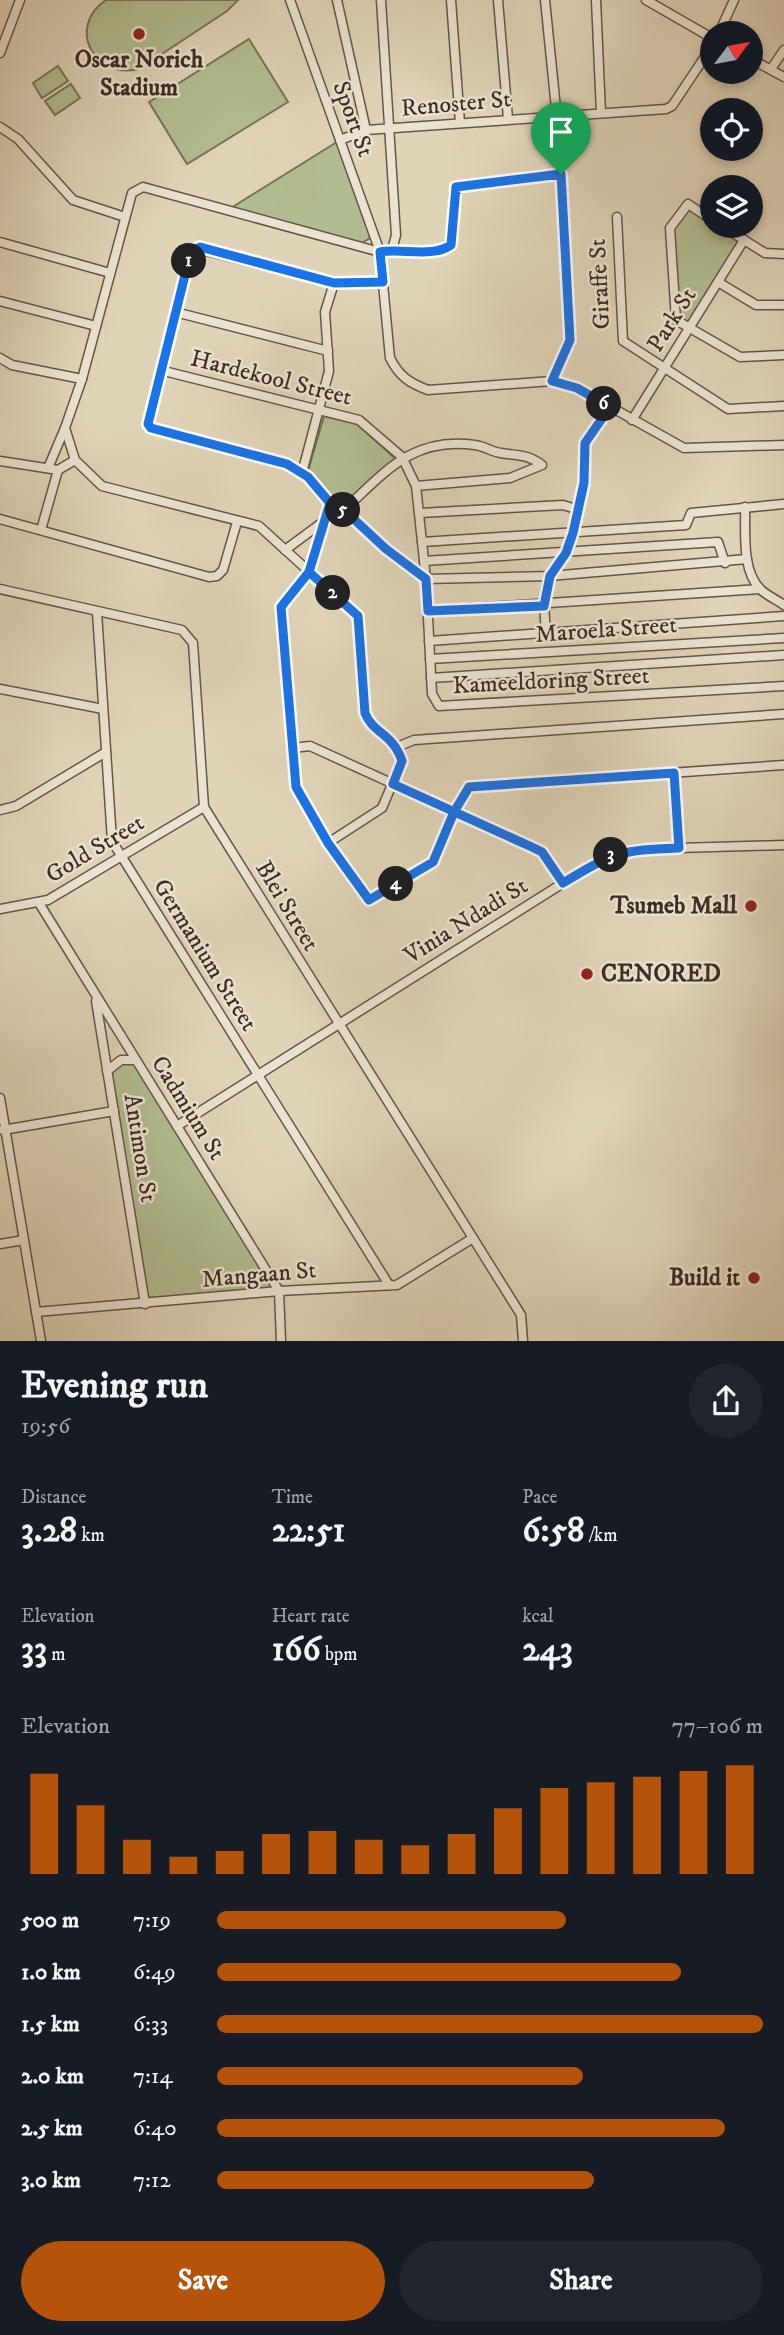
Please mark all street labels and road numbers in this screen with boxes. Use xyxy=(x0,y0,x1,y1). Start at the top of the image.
street label: Sport St xyxy=(326,77,381,161)
street label: Renoster St xyxy=(400,84,512,124)
street label: Giraffe St xyxy=(583,238,617,330)
street label: Park St xyxy=(641,282,703,358)
street label: Hardekool Street xyxy=(187,343,355,413)
street label: Maroela Street xyxy=(534,610,678,650)
street label: Kameeldoring Street xyxy=(452,661,650,701)
street label: Gold Street xyxy=(40,808,150,890)
street label: Blei Street xyxy=(248,855,326,957)
street label: Vinia Ndadi St xyxy=(398,871,534,971)
street label: Germanium Street xyxy=(146,873,264,1037)
street label: Cadmium St xyxy=(144,1050,232,1166)
street label: Antimon St xyxy=(117,1092,163,1205)
street label: Mangaan St xyxy=(201,1255,318,1295)

